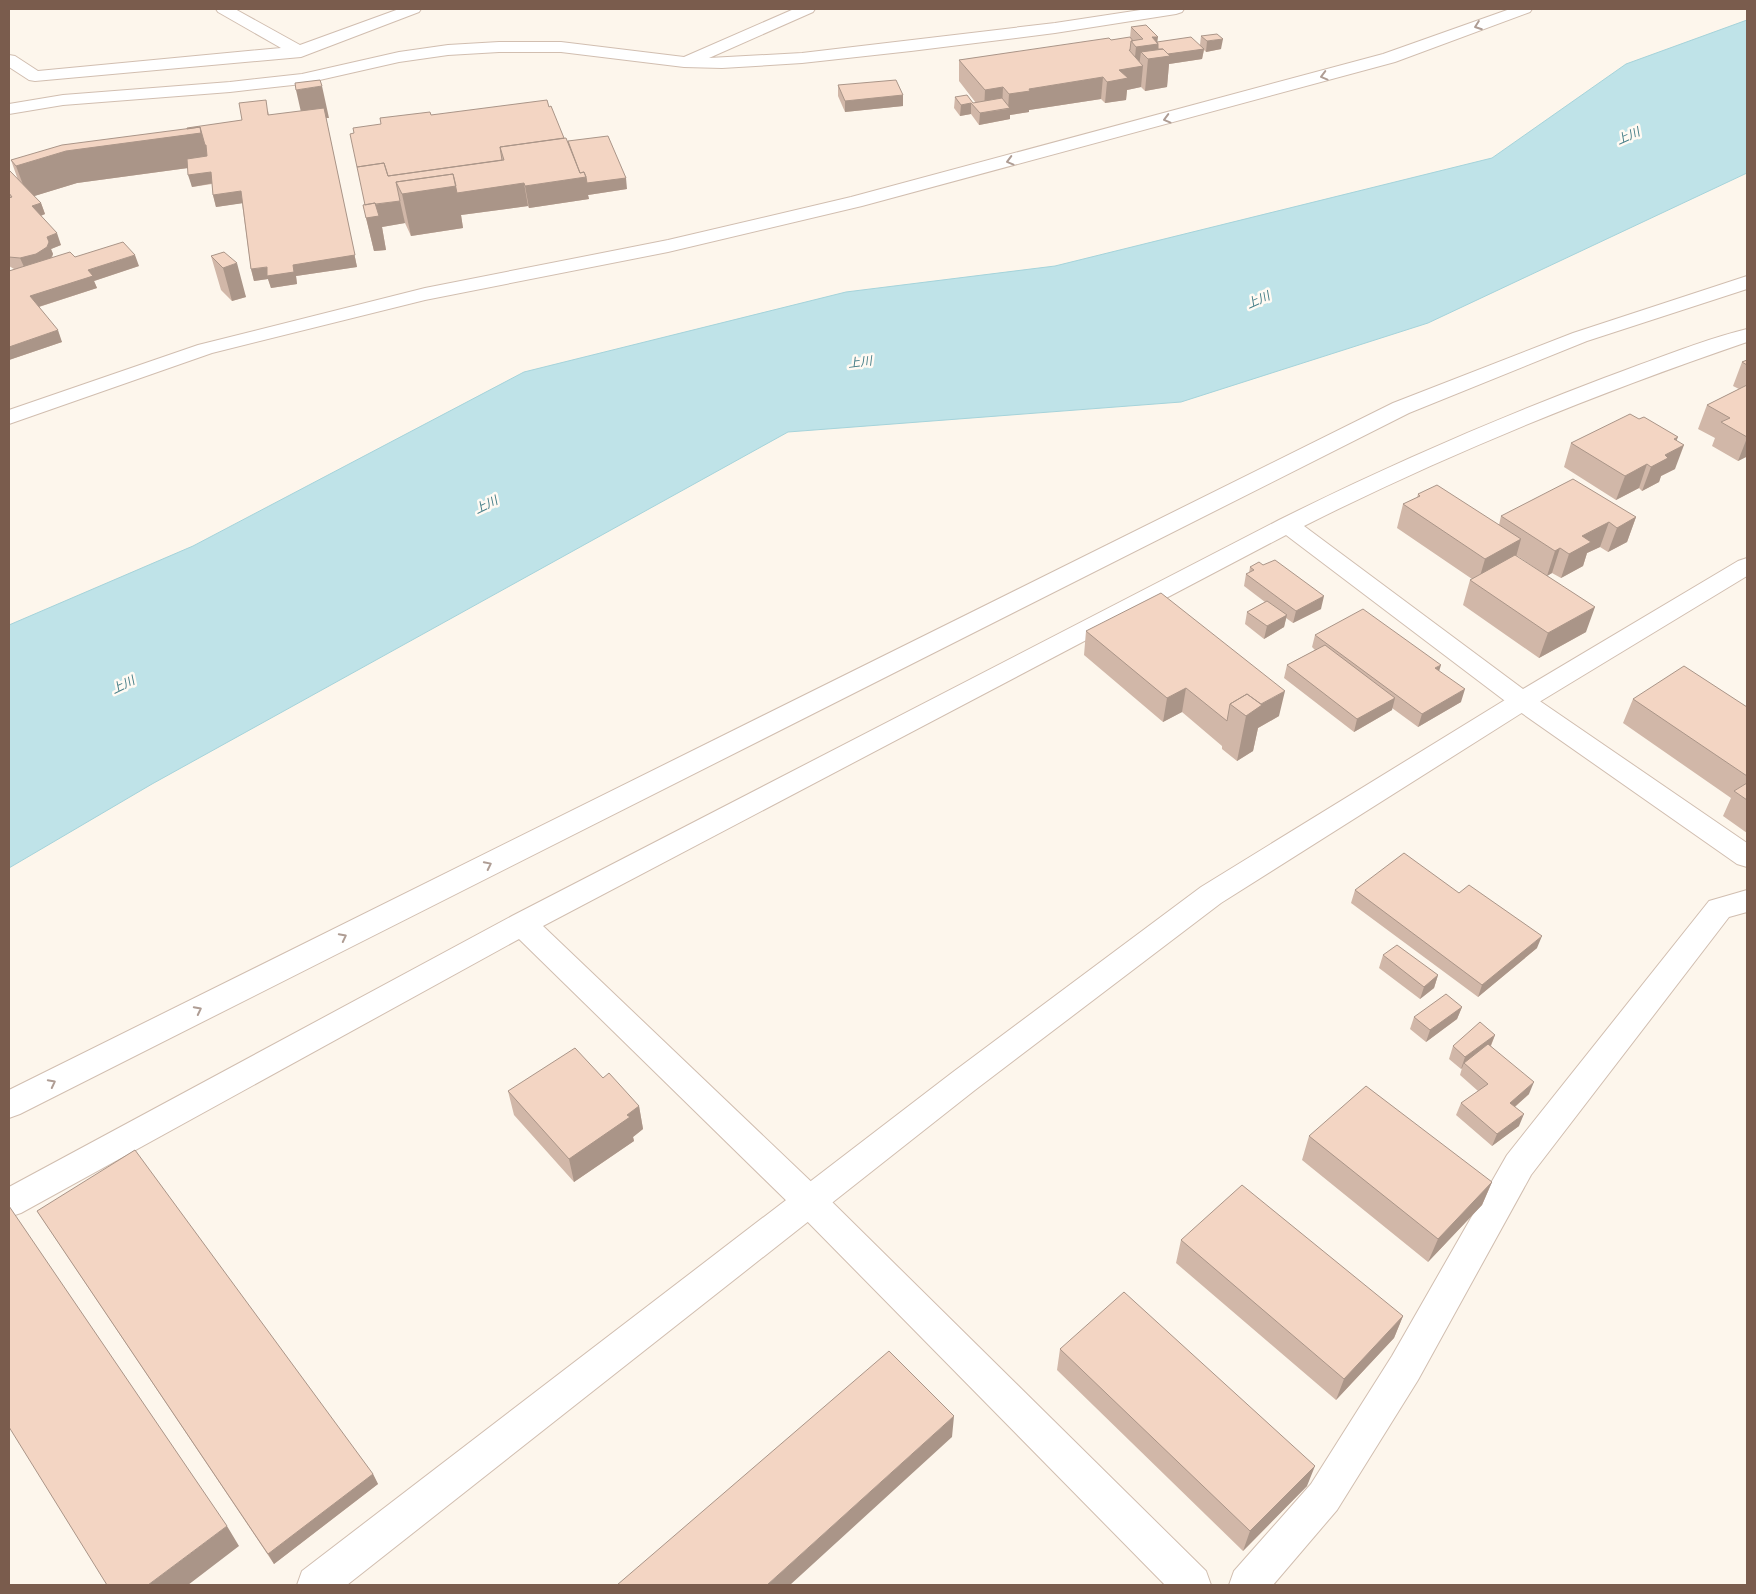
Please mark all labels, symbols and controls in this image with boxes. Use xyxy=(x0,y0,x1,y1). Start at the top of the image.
one-way arrow xyxy=(1475,20,1483,30)
one-way arrow xyxy=(1319,70,1328,81)
one-way arrow xyxy=(1163,113,1171,124)
water label: 上川 xyxy=(1614,124,1644,149)
one-way arrow xyxy=(1006,155,1014,166)
water label: 上川 xyxy=(1244,288,1274,313)
water label: 上川 xyxy=(847,353,875,372)
water label: 上川 xyxy=(472,493,503,518)
water label: 上川 xyxy=(109,673,140,698)
one-way arrow xyxy=(483,861,492,871)
one-way arrow xyxy=(338,933,347,944)
one-way arrow xyxy=(192,1006,201,1016)
one-way arrow xyxy=(47,1079,56,1089)

